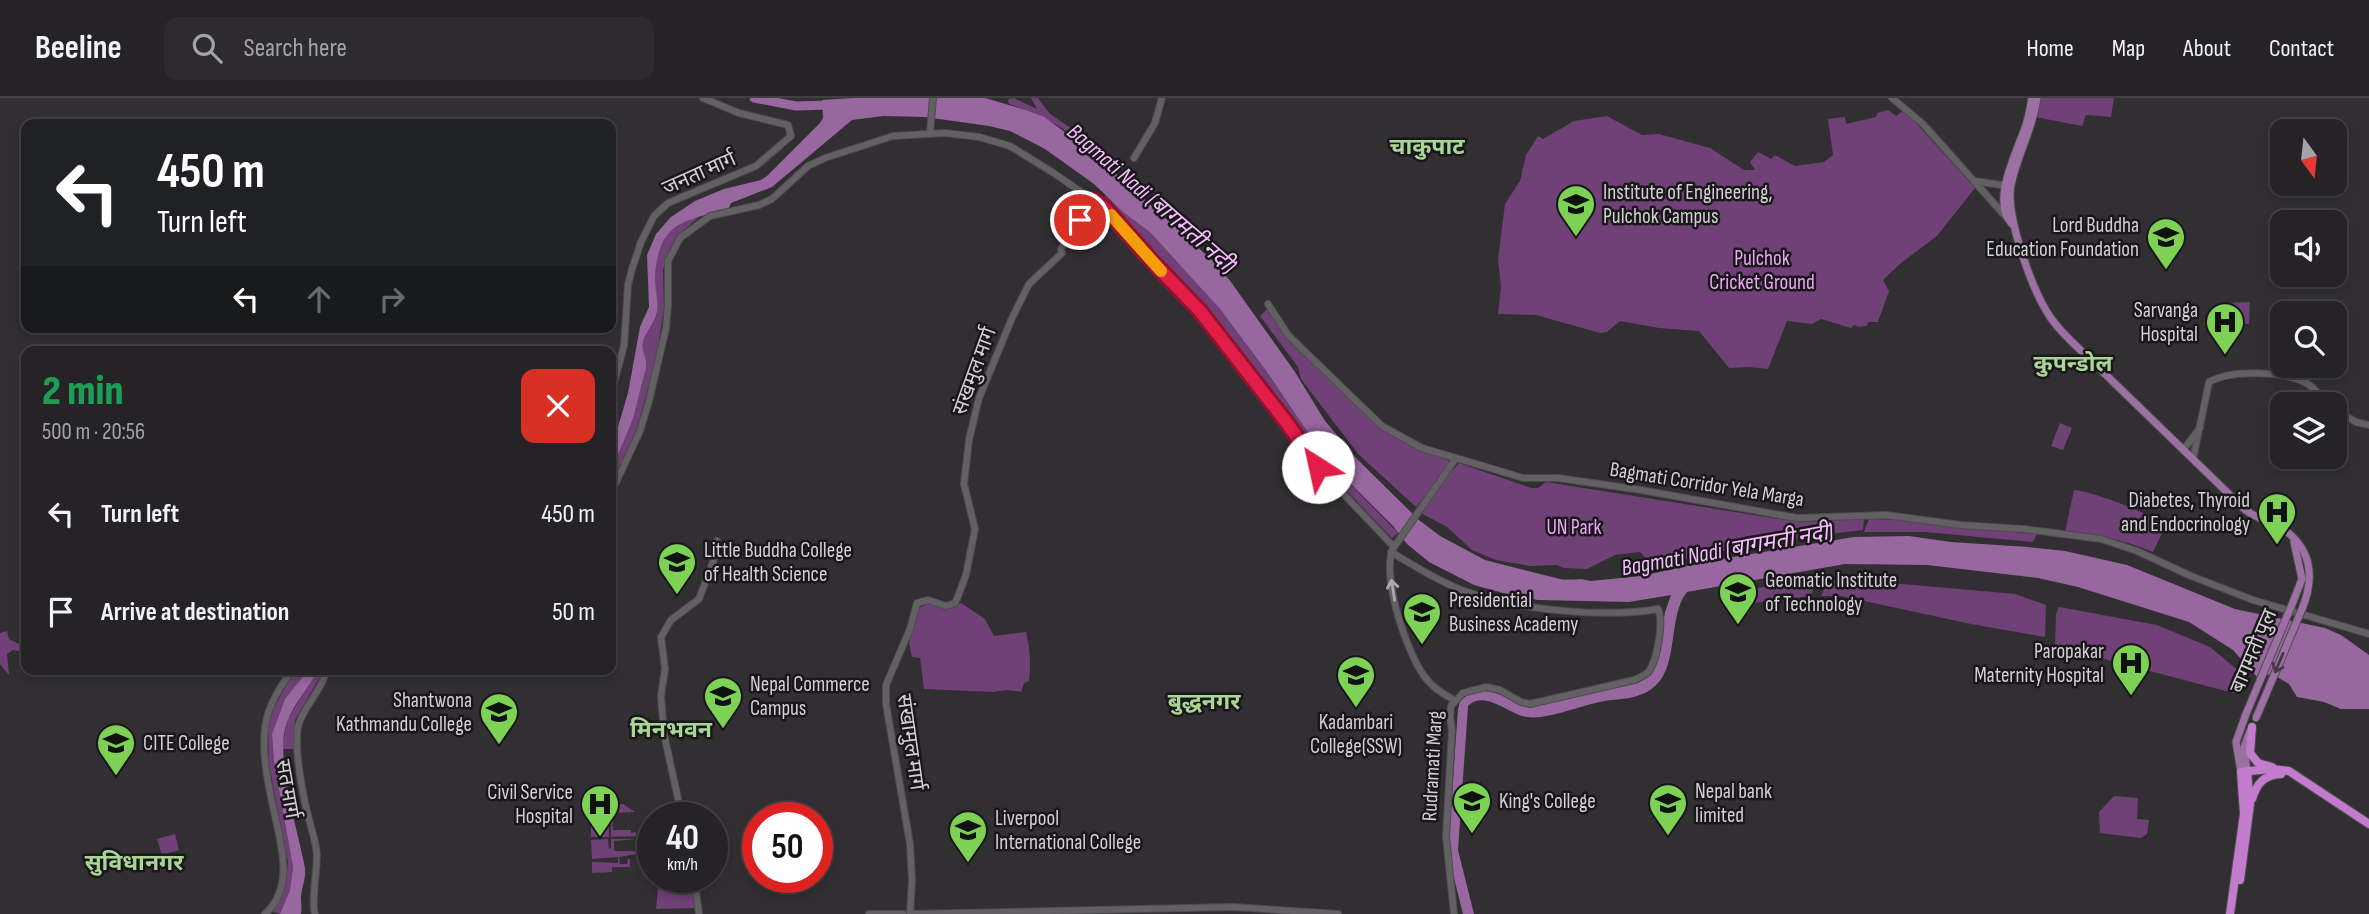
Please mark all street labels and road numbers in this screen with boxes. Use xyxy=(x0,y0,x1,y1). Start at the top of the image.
street label: जनता मार्ग xyxy=(659,146,741,201)
street label: संखमुल मार्ग xyxy=(947,323,1002,418)
street label: Bagmati Corridor Yela Marga xyxy=(1608,457,1806,512)
street label: बागमती पुल xyxy=(2225,605,2283,697)
street label: संखामुल मार्ग xyxy=(891,692,930,793)
street label: Rudramati Marg xyxy=(1417,710,1448,822)
street label: सत मार्ग xyxy=(270,758,305,822)

